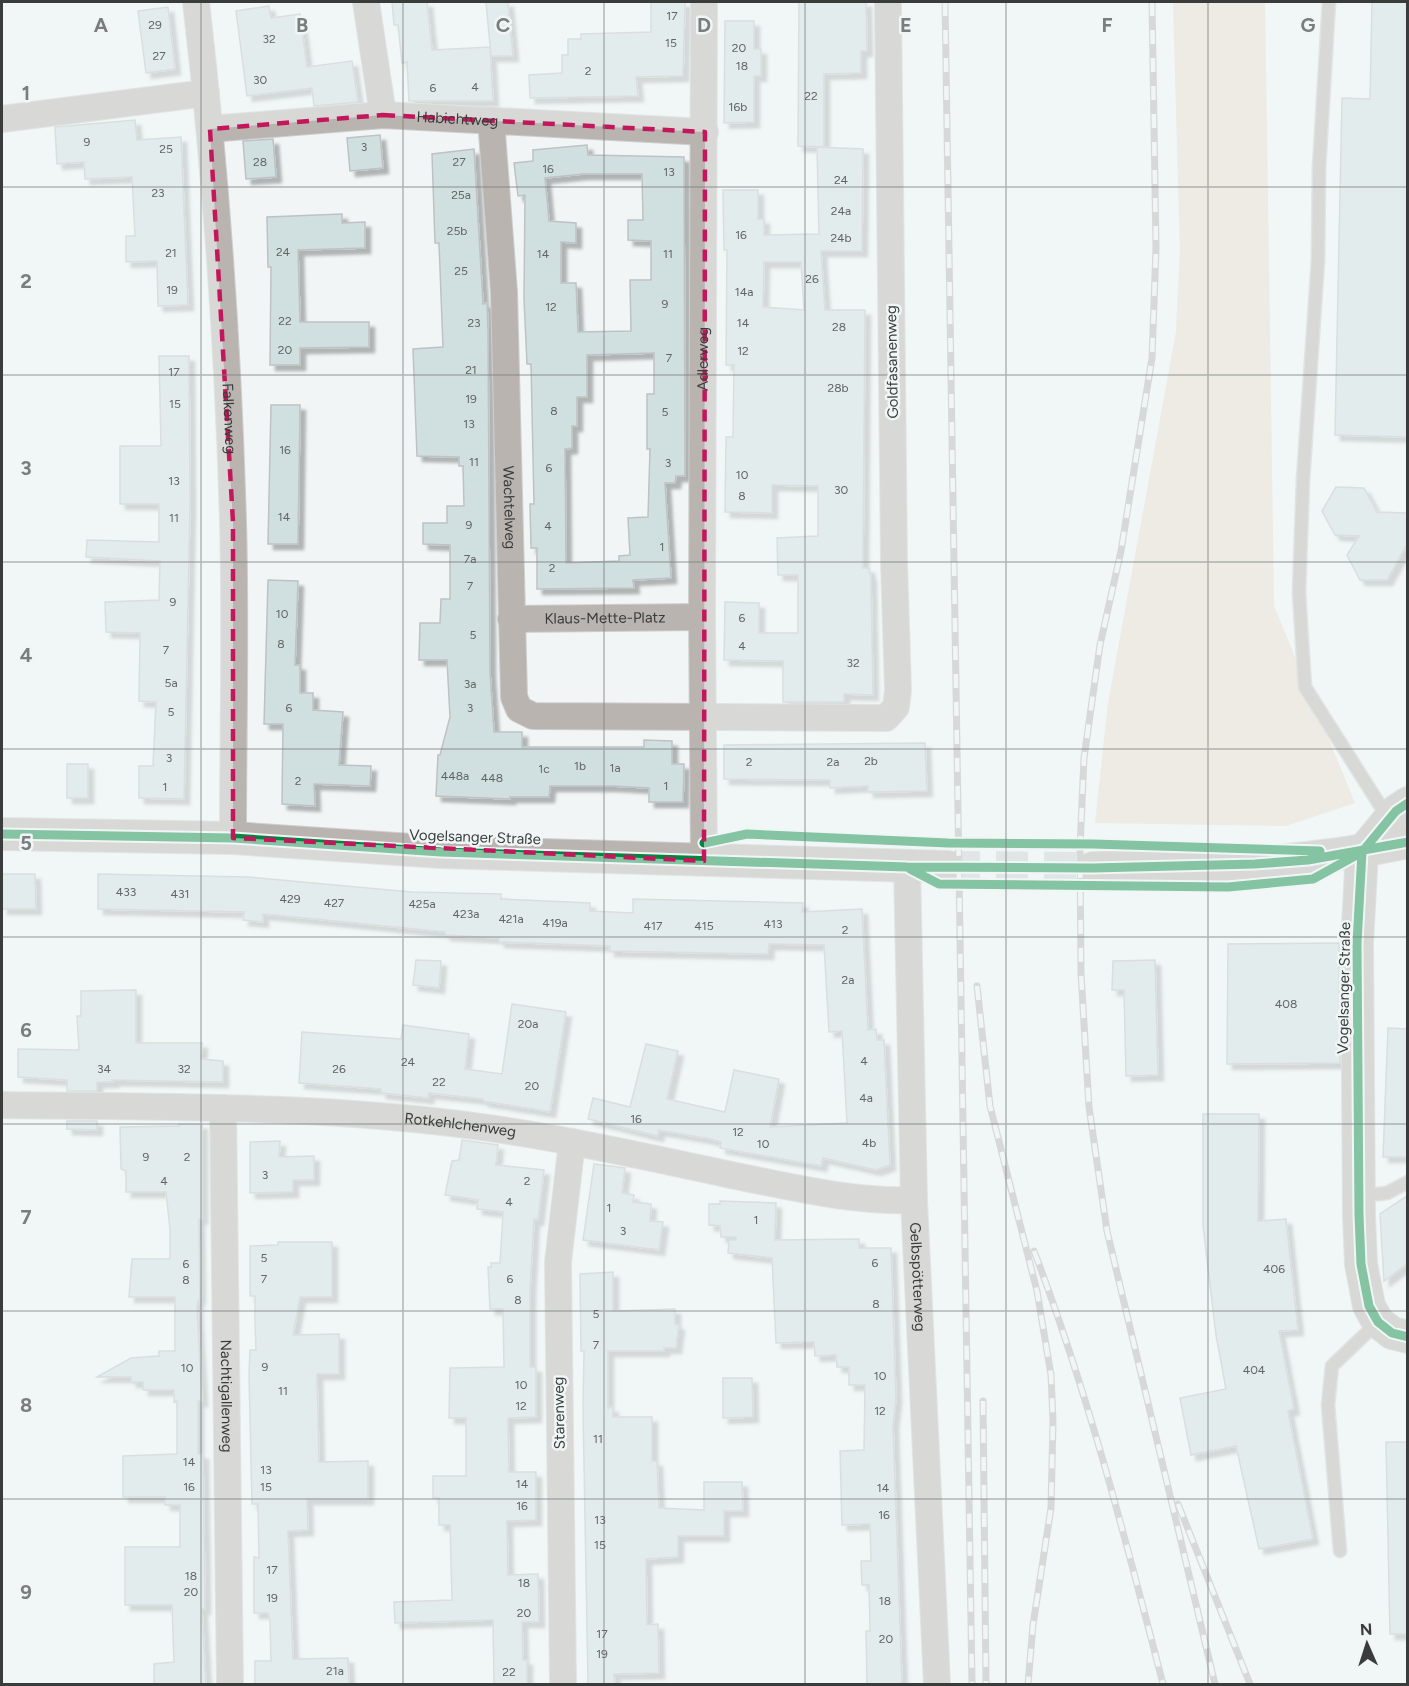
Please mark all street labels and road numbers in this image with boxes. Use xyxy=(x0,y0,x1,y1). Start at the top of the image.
street label: Habichtweg xyxy=(416,108,499,130)
street label: Goldfasanenweg xyxy=(882,305,902,419)
street label: Adlerweg xyxy=(694,327,712,391)
street label: Falkenweg xyxy=(219,383,240,455)
street label: Wachtelweg xyxy=(499,465,519,550)
street label: Klaus-Mette-Platz xyxy=(544,608,666,628)
street label: Vogelsanger Straße xyxy=(409,826,541,848)
street label: Vogelsanger Straße xyxy=(1334,922,1354,1054)
street label: Rotkehlchenweg xyxy=(404,1109,517,1141)
street label: Gelbspötterweg xyxy=(906,1222,929,1332)
street label: Nachtigallenweg xyxy=(217,1339,236,1453)
street label: Starenweg xyxy=(549,1377,569,1449)

